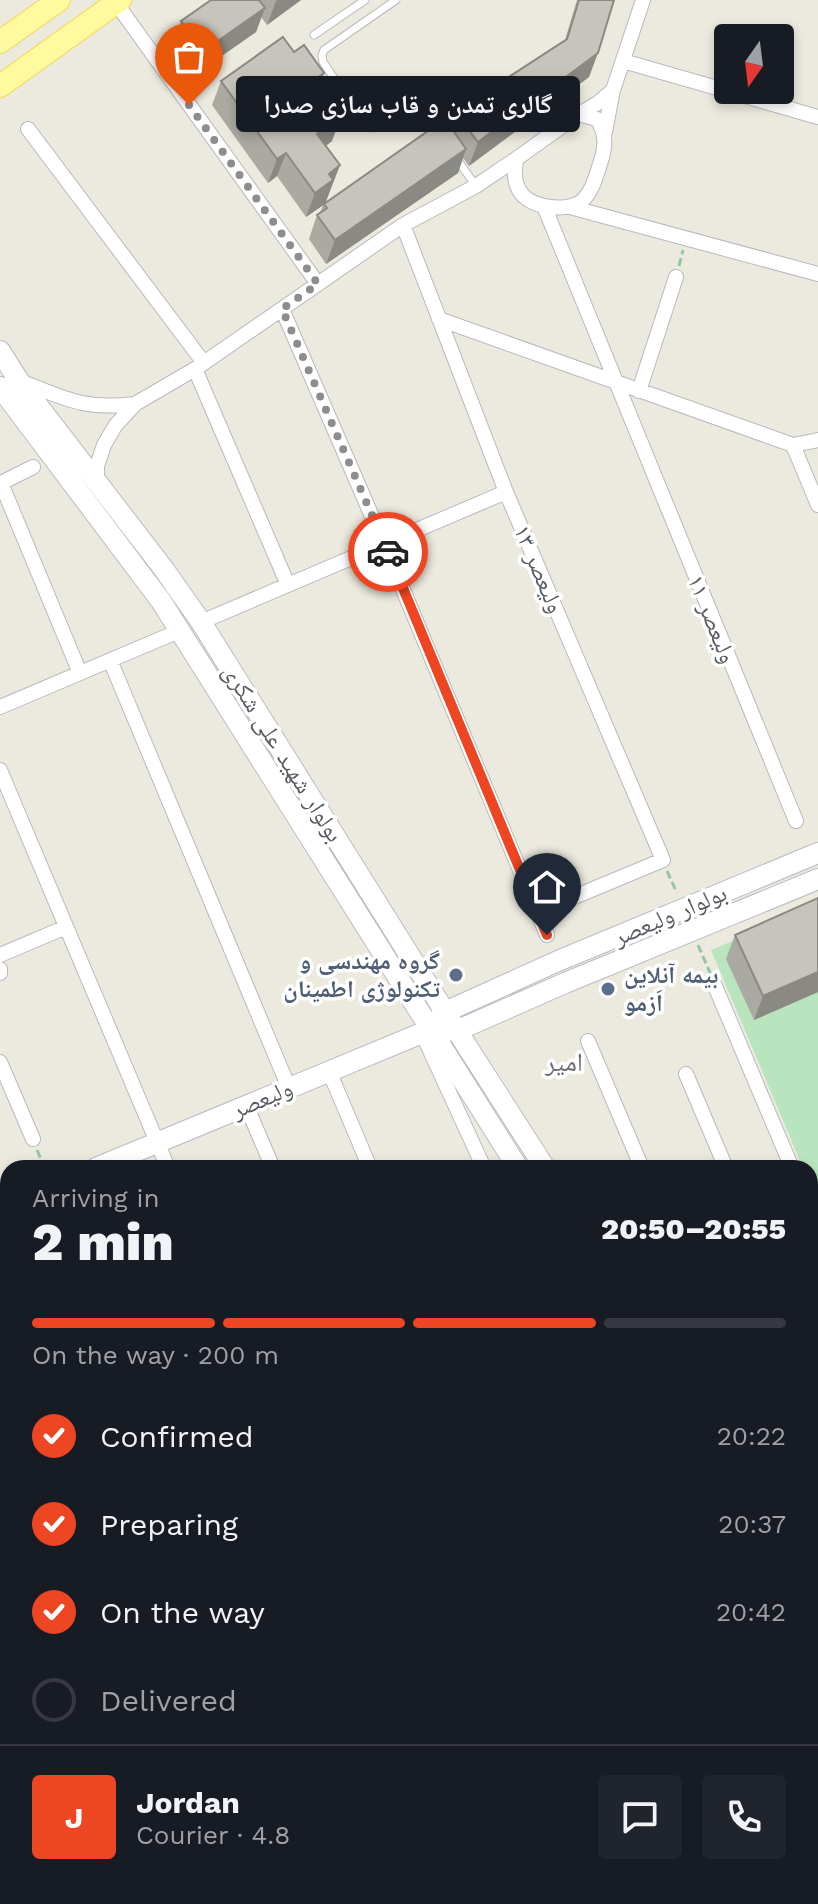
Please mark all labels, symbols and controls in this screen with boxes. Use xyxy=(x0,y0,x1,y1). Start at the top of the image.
pin xyxy=(155,23,223,105)
north arrow xyxy=(714,24,794,104)
map controls xyxy=(714,24,794,104)
icon: bag xyxy=(167,35,211,79)
callout: گالری تمدن و قاب سازی صدرا xyxy=(237,77,581,133)
text: گالری تمدن و قاب سازی صدرا xyxy=(263,89,553,119)
courier xyxy=(348,512,428,592)
street label: ولیعصر ۱۳ xyxy=(508,521,570,617)
icon: car xyxy=(366,530,410,574)
street label: ولیعصر ۱۱ xyxy=(682,571,742,667)
street label: بولوار شهید علی شکری xyxy=(217,659,349,847)
pin xyxy=(513,853,581,935)
icon: home xyxy=(525,865,569,909)
street label: بولوار ولیعصر xyxy=(608,879,731,952)
place label: گروه مهندسی و تکنولوژی اطمینان xyxy=(283,947,441,1003)
place label: بیمه آنلاین اَزمو xyxy=(624,961,718,1017)
marker: گروه مهندسی و تکنولوژی اطمینان xyxy=(447,966,465,984)
marker: بیمه آنلاین اَزمو xyxy=(599,980,617,998)
district label: امیر xyxy=(544,1047,583,1077)
street label: ولیعصر xyxy=(226,1074,297,1125)
text: Arriving in xyxy=(32,1183,160,1213)
text: 20:50–20:55 xyxy=(601,1211,786,1246)
text: 2 min xyxy=(32,1212,174,1273)
text: On the way · 200 m xyxy=(32,1340,279,1370)
icon: check xyxy=(32,1414,76,1458)
text: Confirmed xyxy=(100,1419,254,1454)
text: 20:22 xyxy=(717,1421,786,1451)
icon: check xyxy=(32,1502,76,1546)
text: Preparing xyxy=(100,1507,238,1542)
text: 20:37 xyxy=(718,1509,786,1539)
icon: check xyxy=(32,1590,76,1634)
text: On the way xyxy=(100,1595,265,1630)
text: 20:42 xyxy=(716,1597,786,1627)
text: Delivered xyxy=(100,1683,237,1718)
button: chat xyxy=(598,1775,682,1859)
button: phone xyxy=(702,1775,786,1859)
text: Jordan xyxy=(136,1785,240,1820)
text: J xyxy=(65,1800,83,1835)
text: Courier · 4.8 xyxy=(136,1820,290,1850)

